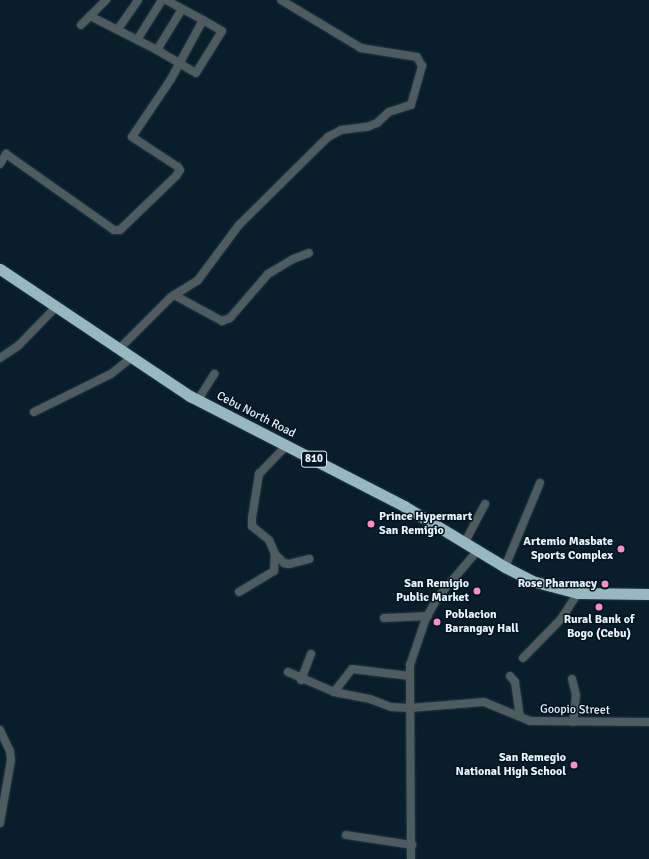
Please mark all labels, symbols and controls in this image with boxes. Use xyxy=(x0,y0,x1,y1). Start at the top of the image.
street label: Cebu North Road xyxy=(214,389,298,441)
road number: 810 xyxy=(301,450,327,468)
place label: Prince Hypermart San Remigio xyxy=(379,510,472,538)
marker: Prince Hypermart San Remigio xyxy=(366,519,376,529)
place label: Artemio Masbate Sports Complex xyxy=(523,535,613,563)
marker: Artemio Masbate Sports Complex xyxy=(616,544,626,554)
place label: San Remigio Public Market xyxy=(396,577,469,605)
place label: Rose Pharmacy xyxy=(518,577,597,591)
marker: Rose Pharmacy xyxy=(600,579,610,589)
marker: San Remigio Public Market xyxy=(472,586,482,596)
marker: Rural Bank of Bogo (Cebu) xyxy=(594,602,604,612)
place label: Poblacion Barangay Hall xyxy=(445,608,519,636)
place label: Rural Bank of Bogo (Cebu) xyxy=(564,613,634,641)
marker: Poblacion Barangay Hall xyxy=(432,617,442,627)
street label: Goopio Street xyxy=(540,702,610,718)
place label: San Remegio National High School xyxy=(456,751,566,779)
marker: San Remegio National High School xyxy=(569,760,579,770)

